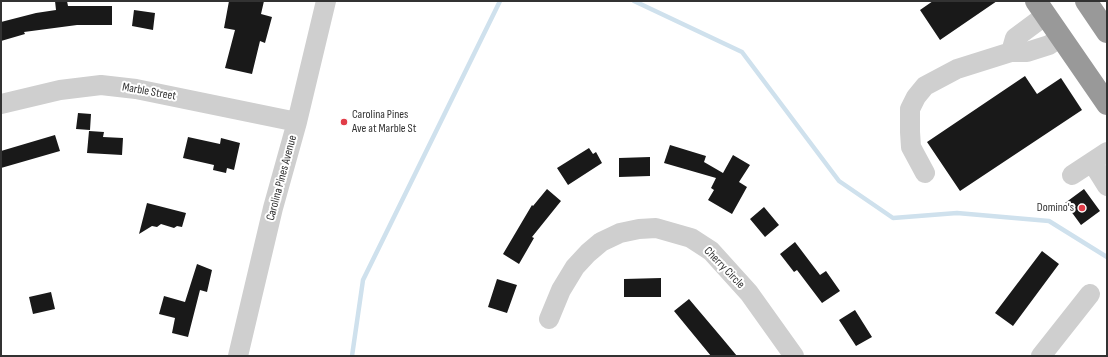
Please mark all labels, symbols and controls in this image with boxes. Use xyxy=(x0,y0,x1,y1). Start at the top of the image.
street label: Marble Street xyxy=(121,80,177,104)
place label: Carolina Pines Ave at Marble St xyxy=(352,108,416,136)
marker: Carolina Pines Ave at Marble St xyxy=(339,117,349,127)
street label: Carolina Pines Avenue xyxy=(264,134,300,222)
place label: Domino's xyxy=(1037,201,1074,215)
marker: Domino's xyxy=(1077,203,1087,213)
street label: Cherry Circle xyxy=(701,244,747,292)

